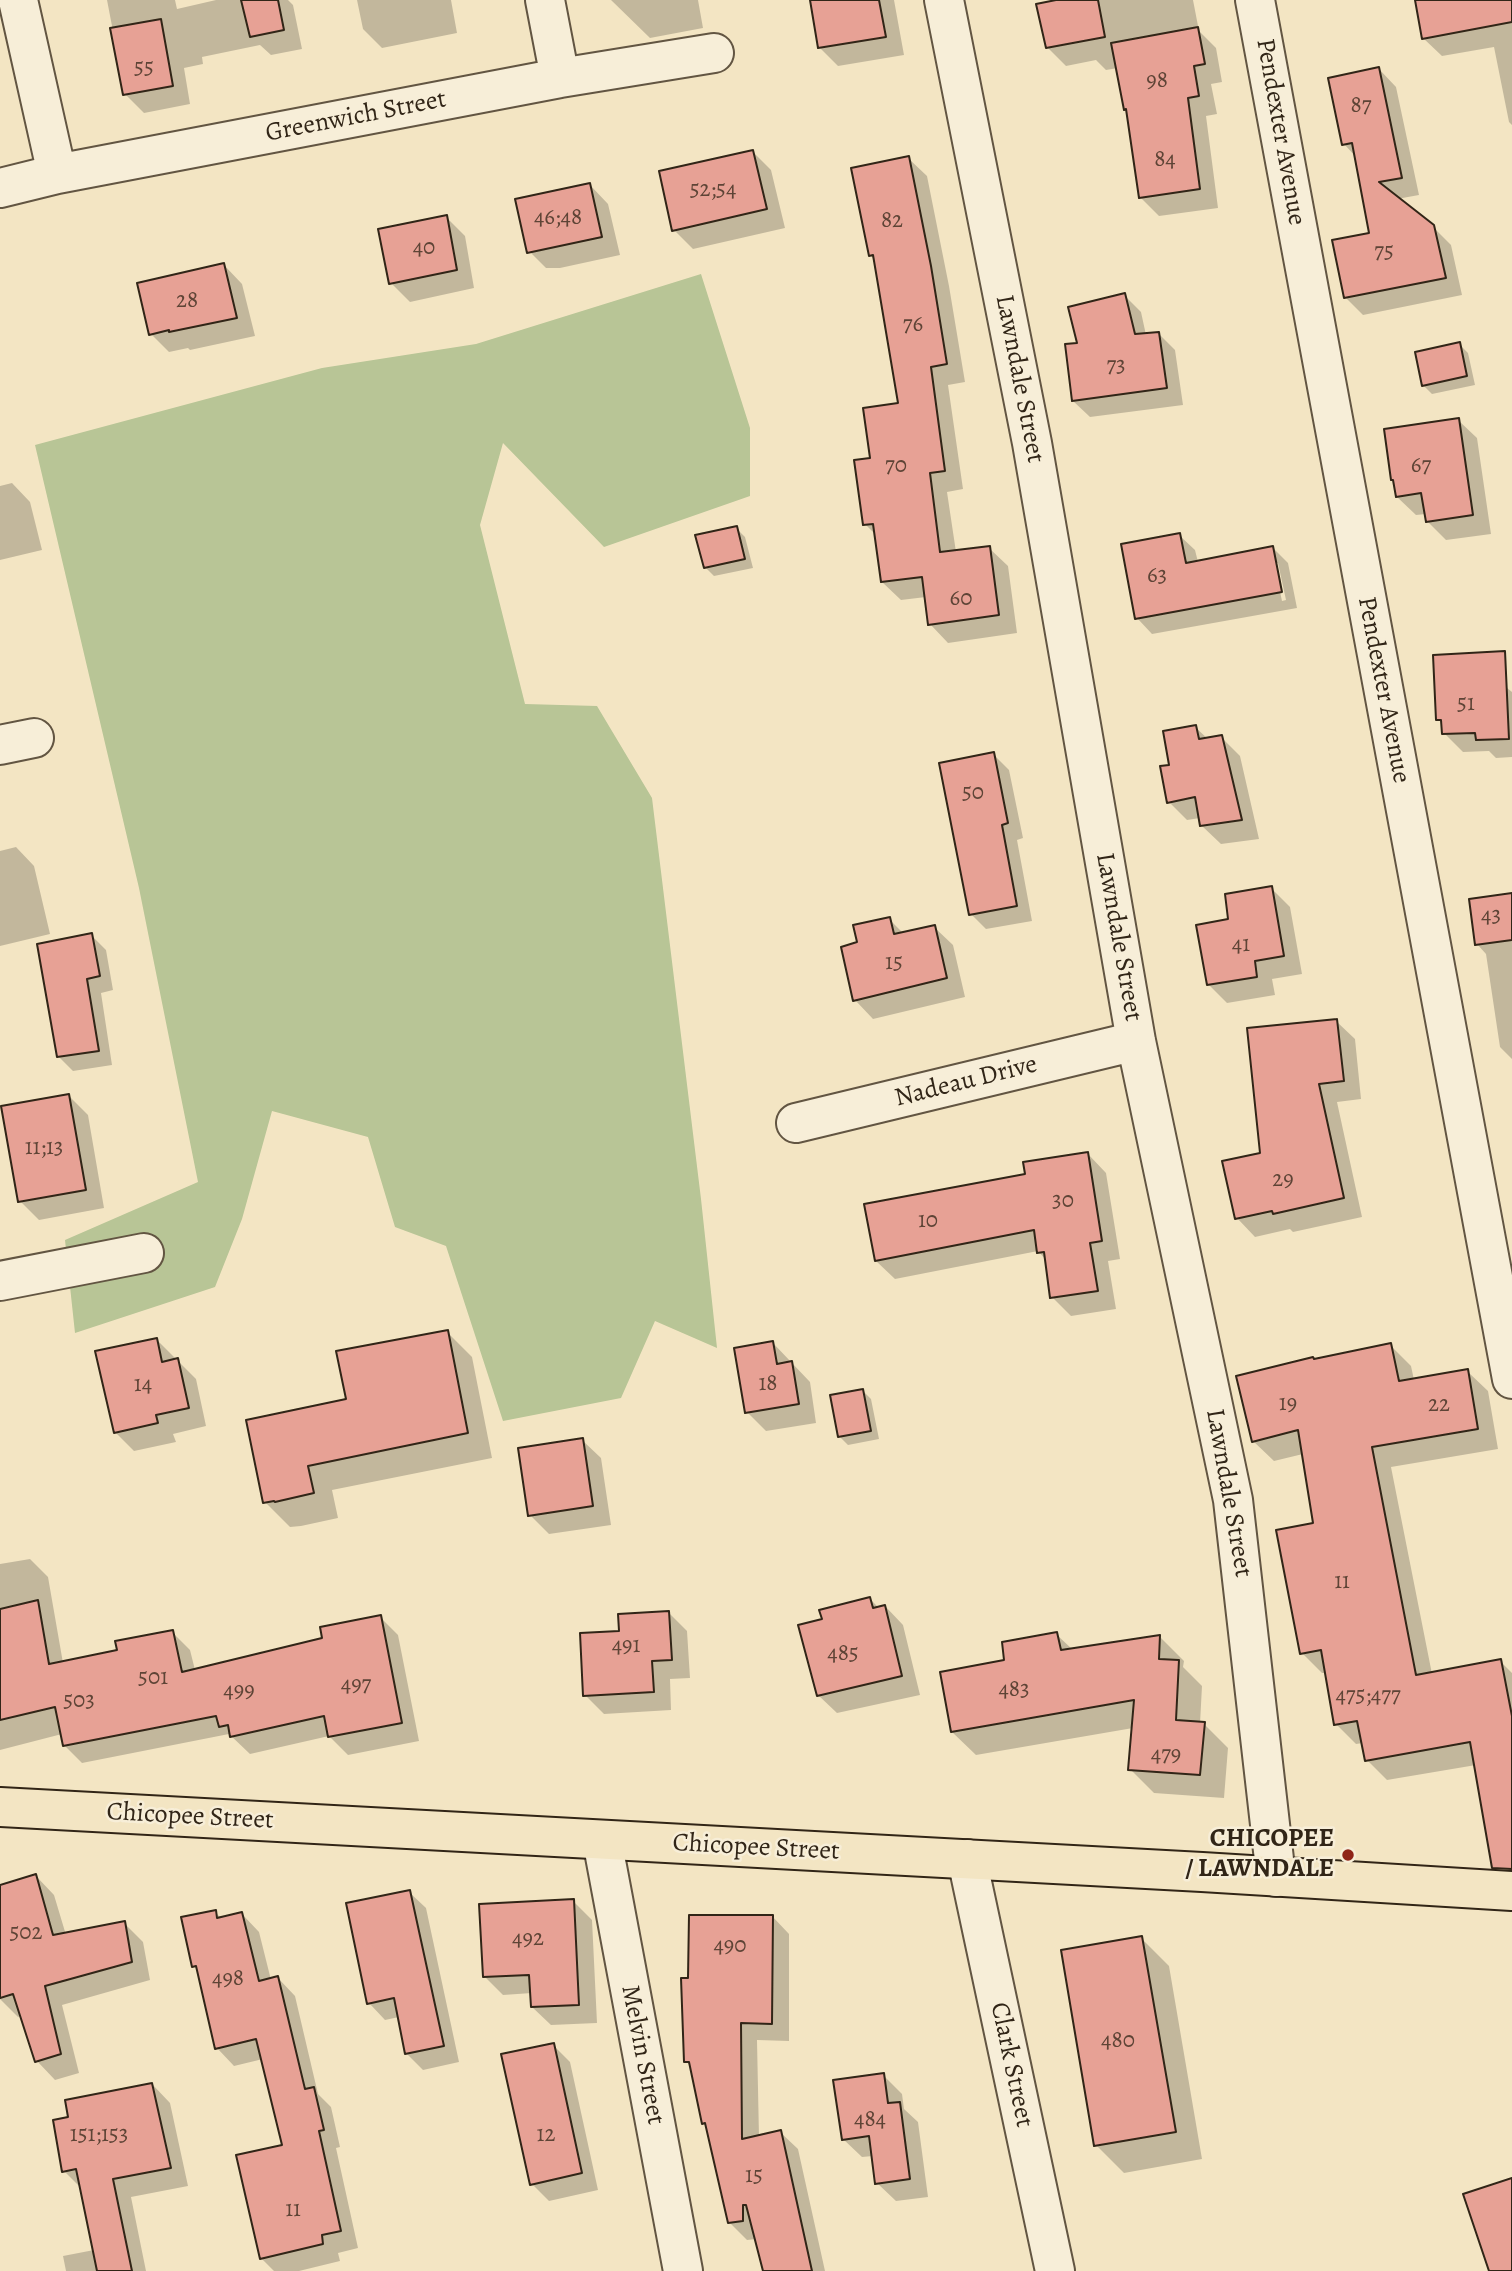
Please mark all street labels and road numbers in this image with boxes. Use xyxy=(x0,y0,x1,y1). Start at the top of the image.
street label: Pendexter Avenue xyxy=(1248,36,1312,228)
street label: Greenwich Street xyxy=(263,84,449,150)
street label: Lawndale Street xyxy=(987,292,1051,466)
street label: Pendexter Avenue xyxy=(1350,594,1416,786)
street label: Lawndale Street xyxy=(1088,850,1148,1024)
street label: Nadeau Drive xyxy=(892,1049,1040,1115)
street label: Lawndale Street xyxy=(1198,1406,1258,1580)
street label: Chicopee Street xyxy=(106,1797,274,1837)
street label: Chicopee Street xyxy=(672,1828,840,1868)
street label: Melvin Street xyxy=(613,1982,671,2128)
street label: Clark Street xyxy=(983,2000,1039,2130)

